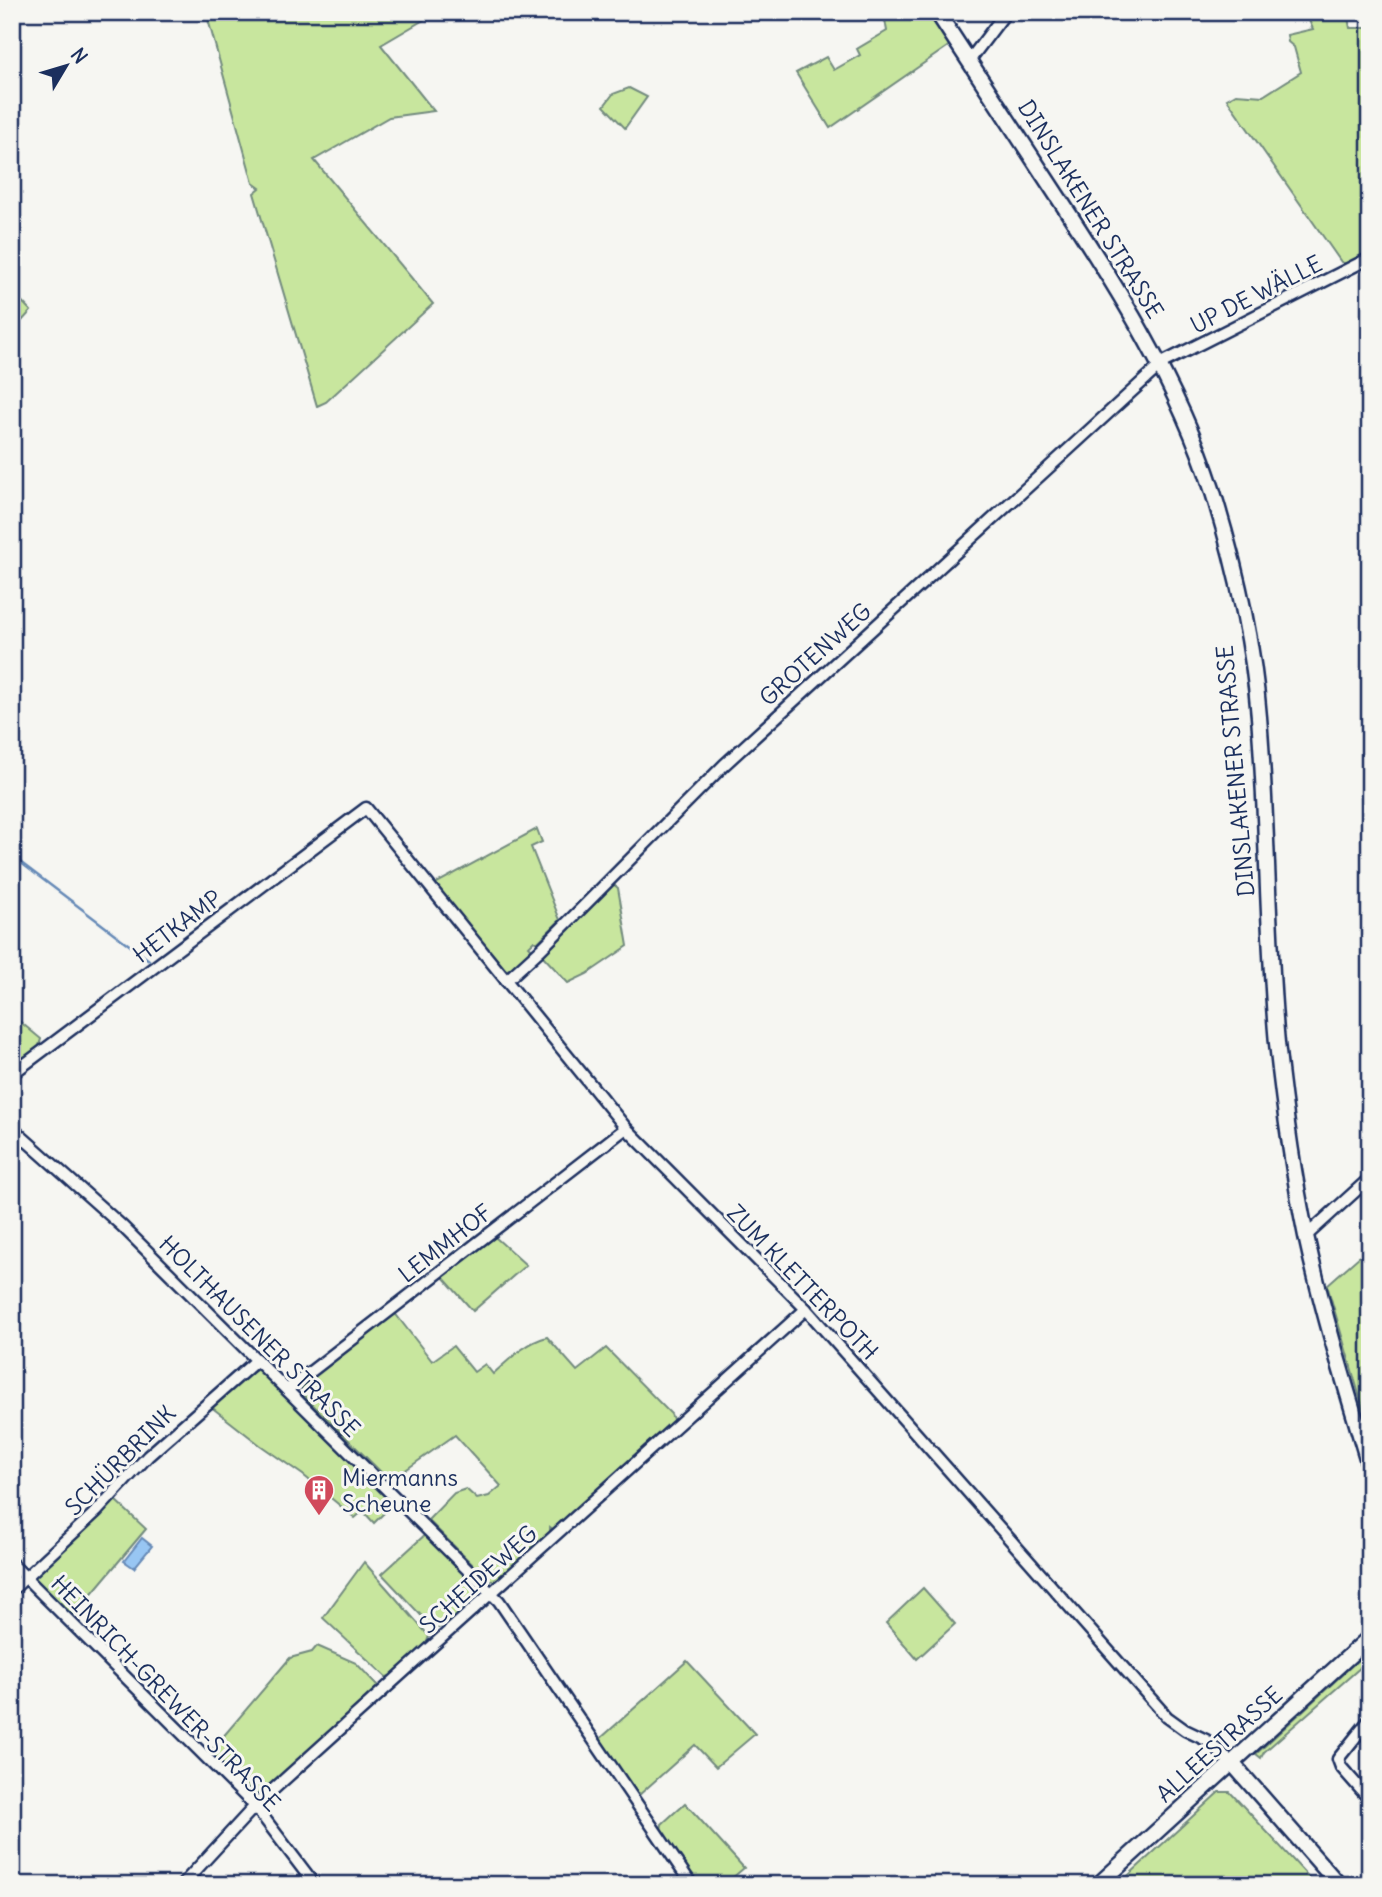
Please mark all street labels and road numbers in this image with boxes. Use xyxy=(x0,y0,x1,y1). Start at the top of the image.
street label: DINSLAKENER STRASSE xyxy=(1012,94,1170,324)
street label: UP DE WÄLLE xyxy=(1185,248,1327,340)
street label: GROTENWEG xyxy=(753,596,877,712)
street label: DINSLAKENER STRASSE xyxy=(1210,644,1260,898)
street label: HETKAMP xyxy=(127,883,227,969)
street label: LEMMHOF xyxy=(392,1197,498,1289)
street label: ZUM KLETTERPOTH xyxy=(721,1198,885,1366)
street label: HOLTHAUSENER STRASSE xyxy=(153,1229,367,1443)
street label: SCHÜRBRINK xyxy=(59,1399,181,1521)
street label: SCHEIDEWEG xyxy=(413,1519,543,1639)
street label: HEINRICH-GREWER-STRASSE xyxy=(45,1569,287,1817)
street label: ALLEESTRASSE xyxy=(1150,1680,1288,1808)

